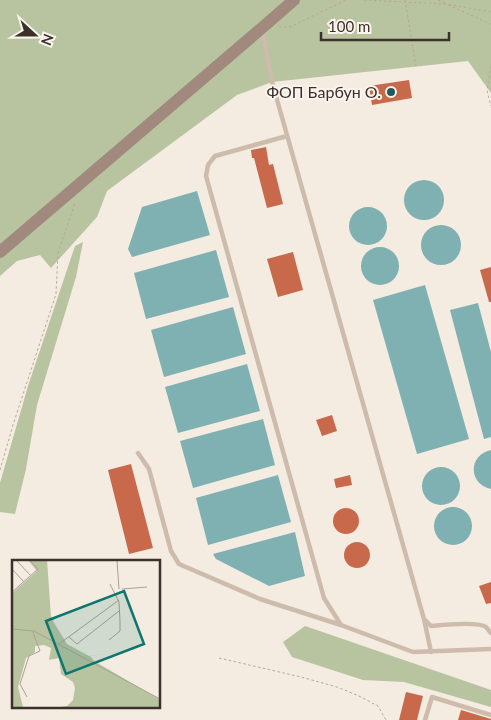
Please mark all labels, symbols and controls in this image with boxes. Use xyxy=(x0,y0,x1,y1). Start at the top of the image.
north arrow xyxy=(10,10,60,60)
scale bar xyxy=(321,10,448,42)
text: 100 m xyxy=(328,17,370,35)
text: N xyxy=(38,32,57,48)
place label: ФОП Барбун О. xyxy=(266,82,381,101)
marker: ФОП Барбун О. xyxy=(385,86,397,98)
inset map xyxy=(12,560,160,708)

